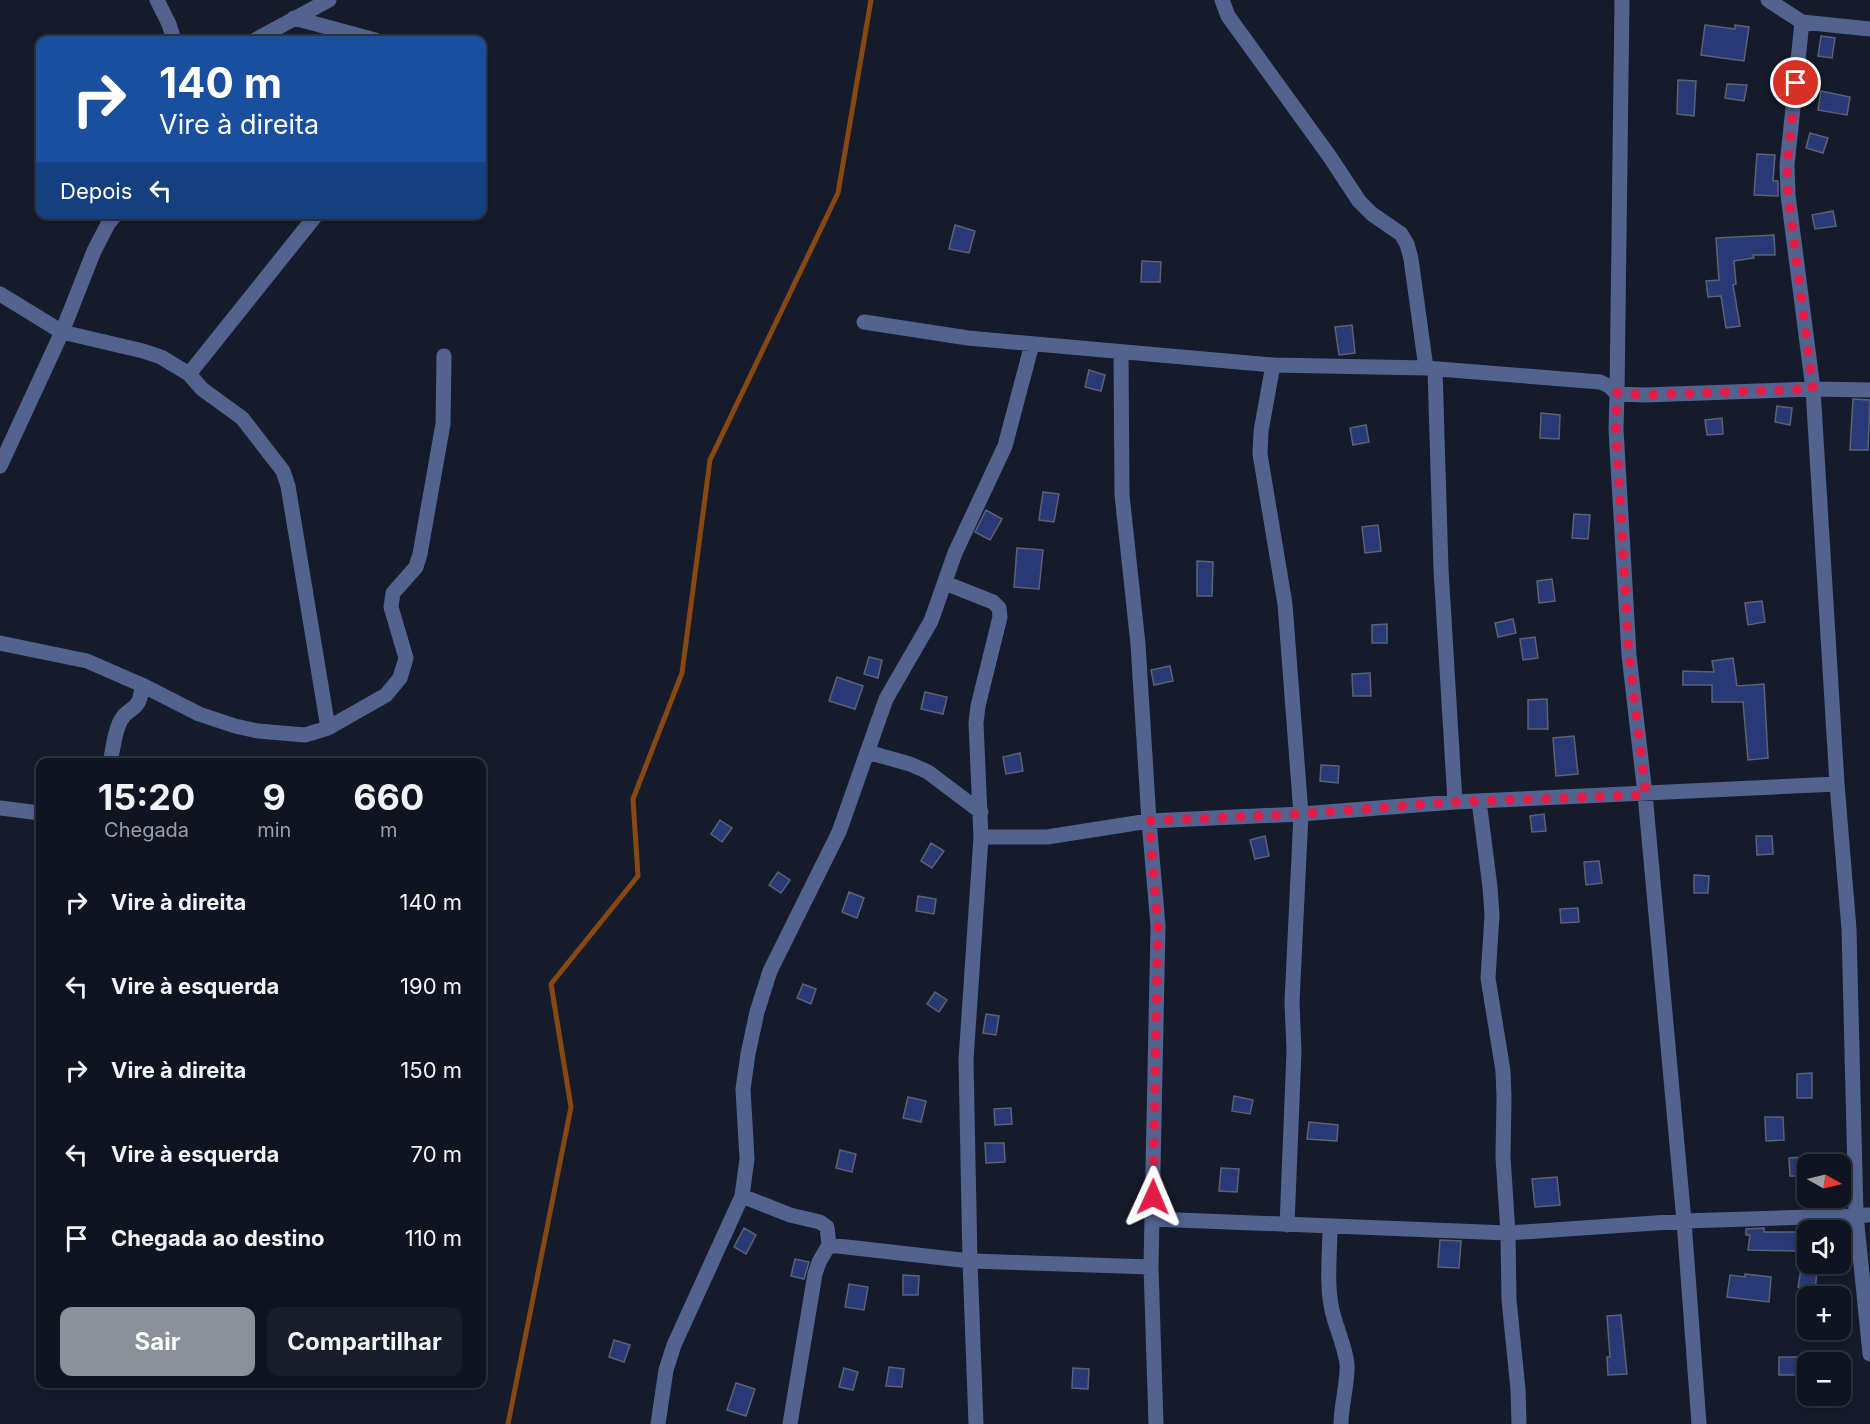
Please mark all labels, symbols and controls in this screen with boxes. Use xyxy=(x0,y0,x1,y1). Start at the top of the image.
text: 140 m xyxy=(159,57,282,108)
pin xyxy=(1770,57,1821,108)
icon: right xyxy=(60,60,138,138)
icon: arrive xyxy=(1779,66,1812,99)
text: Vire à direita xyxy=(159,108,319,141)
icon: left xyxy=(144,174,177,207)
text: Depois xyxy=(60,178,132,204)
text: 15:20 xyxy=(98,775,195,819)
text: 9 xyxy=(263,775,286,819)
text: 660 xyxy=(353,775,424,819)
text: Chegada xyxy=(104,818,189,842)
text: min xyxy=(257,818,291,842)
text: m xyxy=(380,818,397,842)
icon: right xyxy=(60,886,93,919)
text: Vire à direita xyxy=(111,889,246,915)
text: 140 m xyxy=(400,889,462,915)
icon: left xyxy=(60,970,93,1003)
text: Vire à esquerda xyxy=(111,973,279,999)
text: 190 m xyxy=(400,973,462,999)
icon: right xyxy=(60,1054,93,1087)
text: Vire à direita xyxy=(111,1057,246,1083)
text: 150 m xyxy=(400,1057,462,1083)
icon: left xyxy=(60,1138,93,1171)
text: Vire à esquerda xyxy=(111,1141,279,1167)
text: 70 m xyxy=(411,1141,462,1167)
north arrow xyxy=(1797,1154,1851,1208)
map controls xyxy=(1797,1154,1851,1406)
position arrow xyxy=(1121,1165,1185,1229)
button: sound xyxy=(1797,1220,1851,1274)
icon: arrive xyxy=(60,1222,93,1255)
text: Chegada ao destino xyxy=(111,1225,325,1251)
text: 110 m xyxy=(405,1225,462,1251)
button: + xyxy=(1797,1286,1851,1340)
button: Sair xyxy=(60,1307,255,1376)
button: Compartilhar xyxy=(267,1307,462,1376)
button: − xyxy=(1797,1352,1851,1406)

